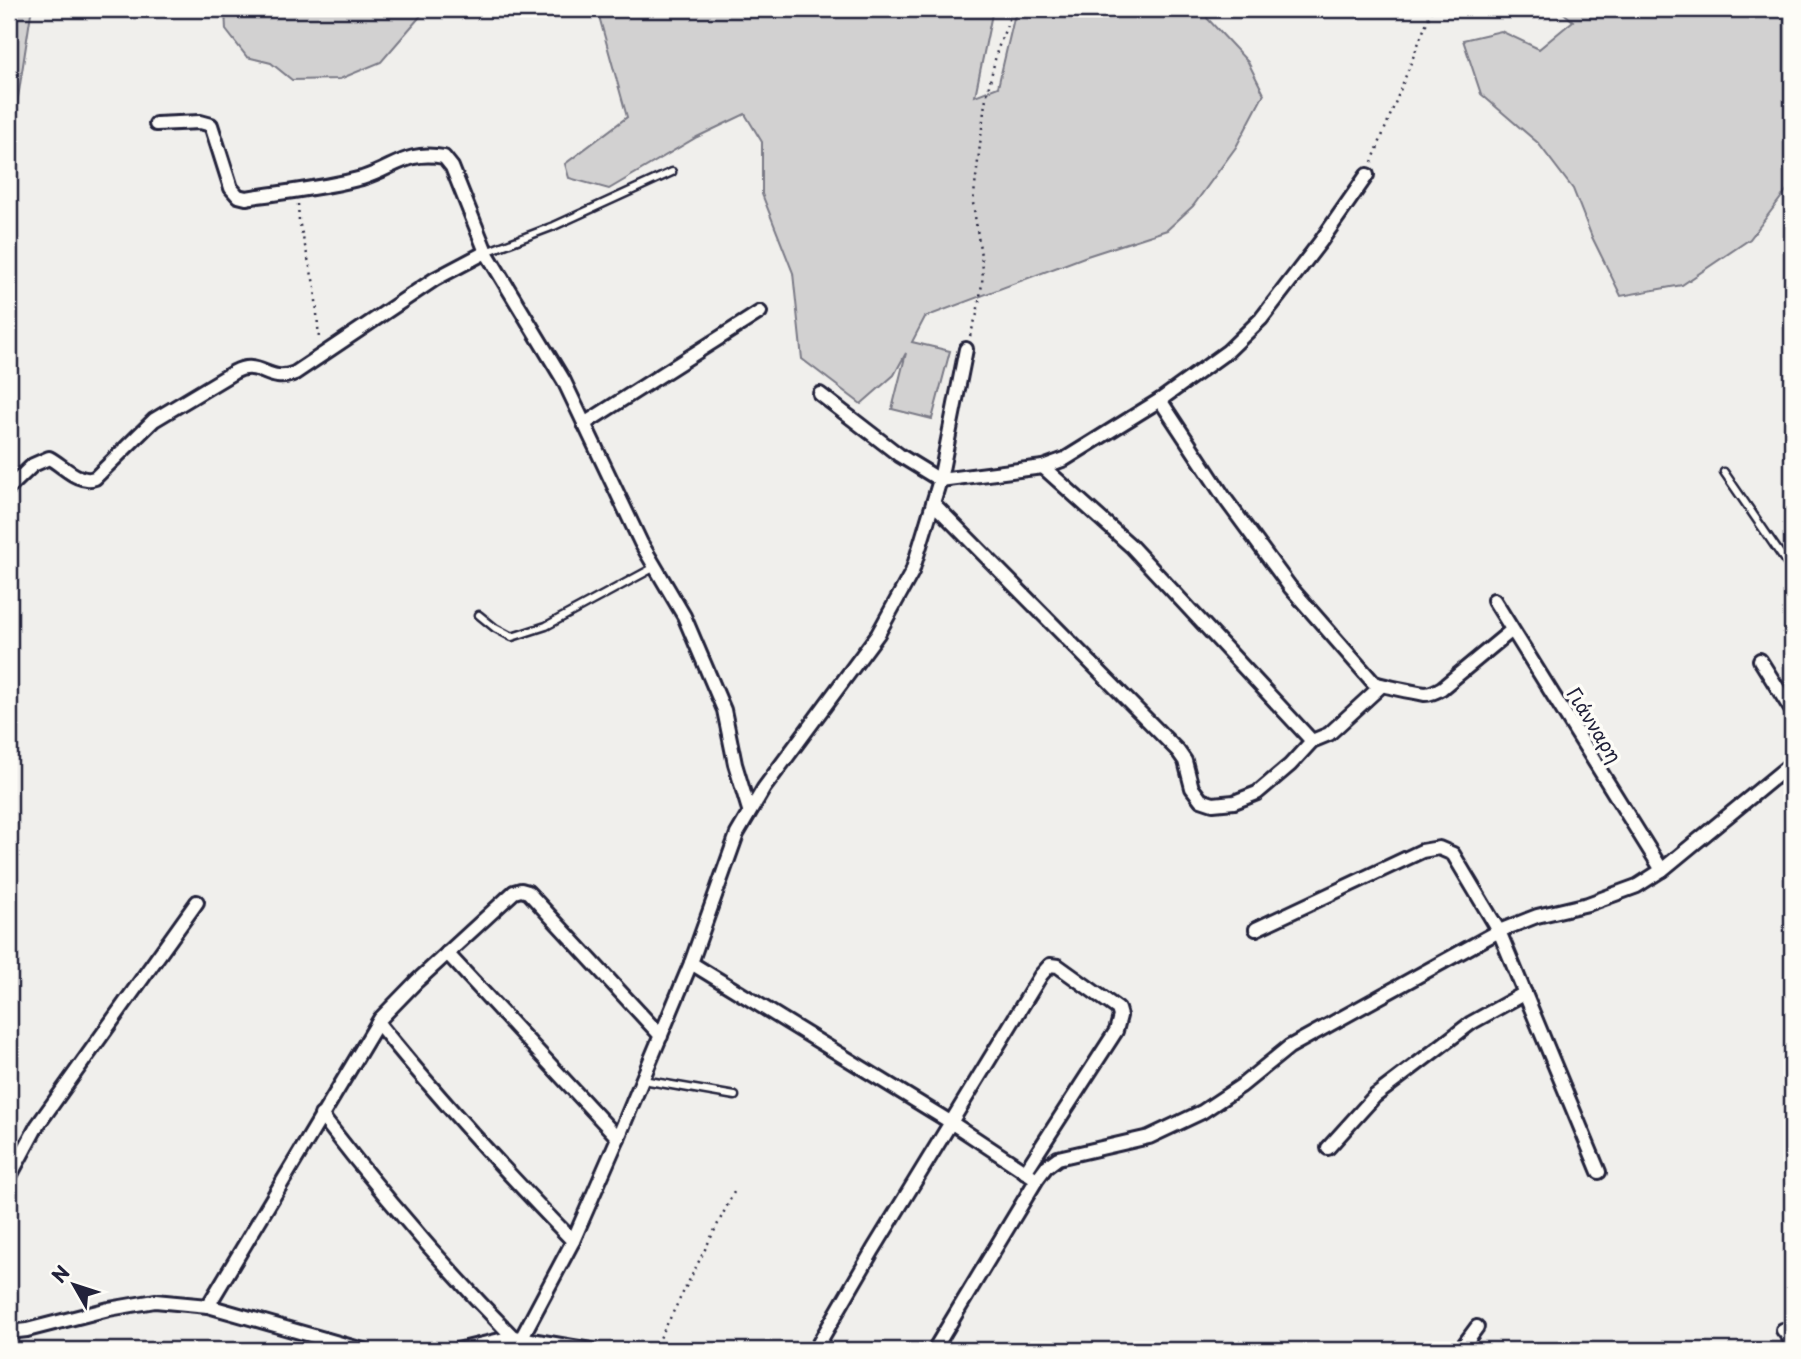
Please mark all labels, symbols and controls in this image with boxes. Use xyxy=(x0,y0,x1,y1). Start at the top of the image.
street label: Γιάνναρη xyxy=(1561,681,1629,768)
north arrow xyxy=(38,1250,108,1320)
text: N xyxy=(44,1259,76,1288)

